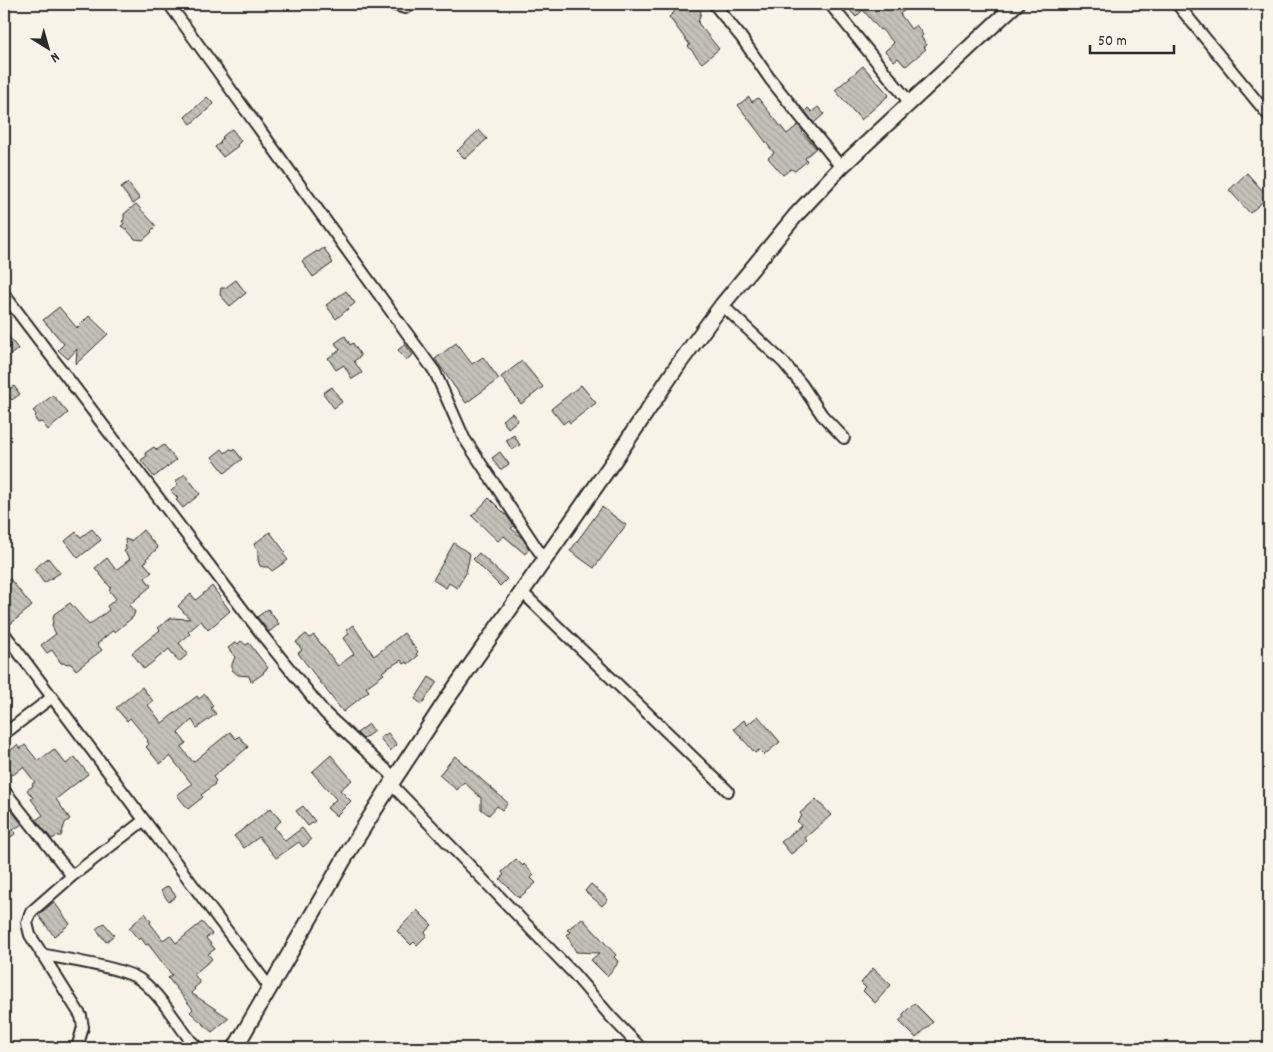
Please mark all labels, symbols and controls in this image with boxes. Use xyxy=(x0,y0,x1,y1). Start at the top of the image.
north arrow xyxy=(22,22,72,72)
scale bar xyxy=(1090,22,1174,54)
text: 50 m xyxy=(1098,31,1127,53)
text: N xyxy=(46,47,63,67)

